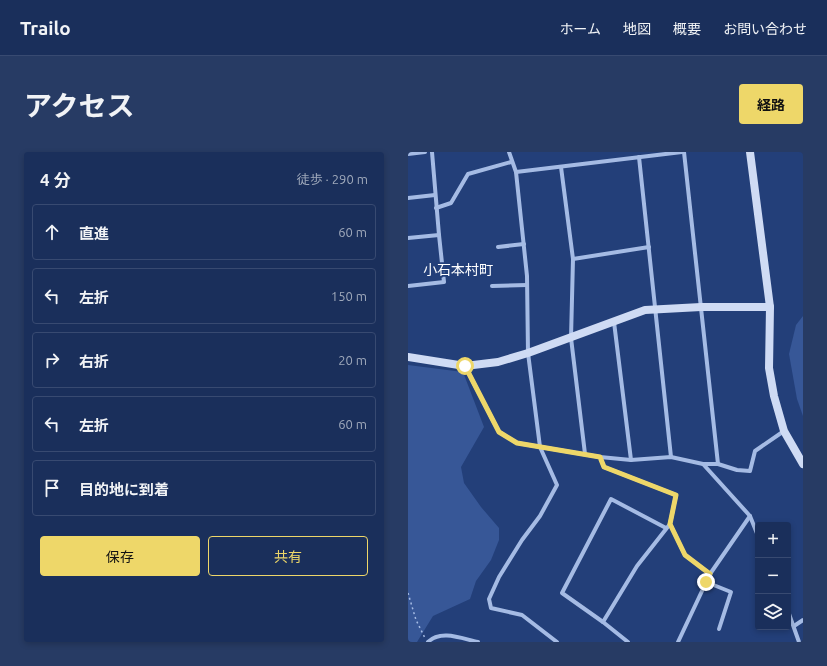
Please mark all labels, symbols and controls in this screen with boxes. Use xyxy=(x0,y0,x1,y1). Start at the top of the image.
text: Trailo xyxy=(20,17,71,39)
text: ホーム xyxy=(559,21,601,37)
text: 地図 xyxy=(623,21,651,37)
text: 概要 xyxy=(673,21,701,37)
text: お問い合わせ xyxy=(723,21,807,37)
button: 経路 xyxy=(739,84,803,124)
text: アクセス xyxy=(24,90,135,121)
text: 4 分 xyxy=(40,170,71,189)
text: 徒歩 · 290 m xyxy=(297,172,368,186)
icon: ahead xyxy=(41,221,63,243)
text: 直進 xyxy=(79,225,109,242)
text: 60 m xyxy=(338,225,367,239)
district label: 小石本村町 xyxy=(423,262,493,278)
icon: left xyxy=(41,285,63,307)
text: 左折 xyxy=(79,289,109,306)
text: 150 m xyxy=(331,289,367,303)
icon: right xyxy=(41,349,63,371)
text: 右折 xyxy=(79,353,109,370)
text: 20 m xyxy=(338,353,367,367)
route start xyxy=(456,357,474,375)
icon: left xyxy=(41,413,63,435)
text: 左折 xyxy=(79,417,109,434)
text: 60 m xyxy=(338,417,367,431)
icon: arrive xyxy=(41,477,63,499)
text: 目的地に到着 xyxy=(79,481,169,498)
map controls xyxy=(755,522,791,630)
button: + xyxy=(755,522,791,558)
button: 保存 xyxy=(40,536,200,576)
button: 共有 xyxy=(208,536,368,576)
button: − xyxy=(755,558,791,594)
route end xyxy=(697,573,715,591)
button: layers xyxy=(755,594,791,630)

